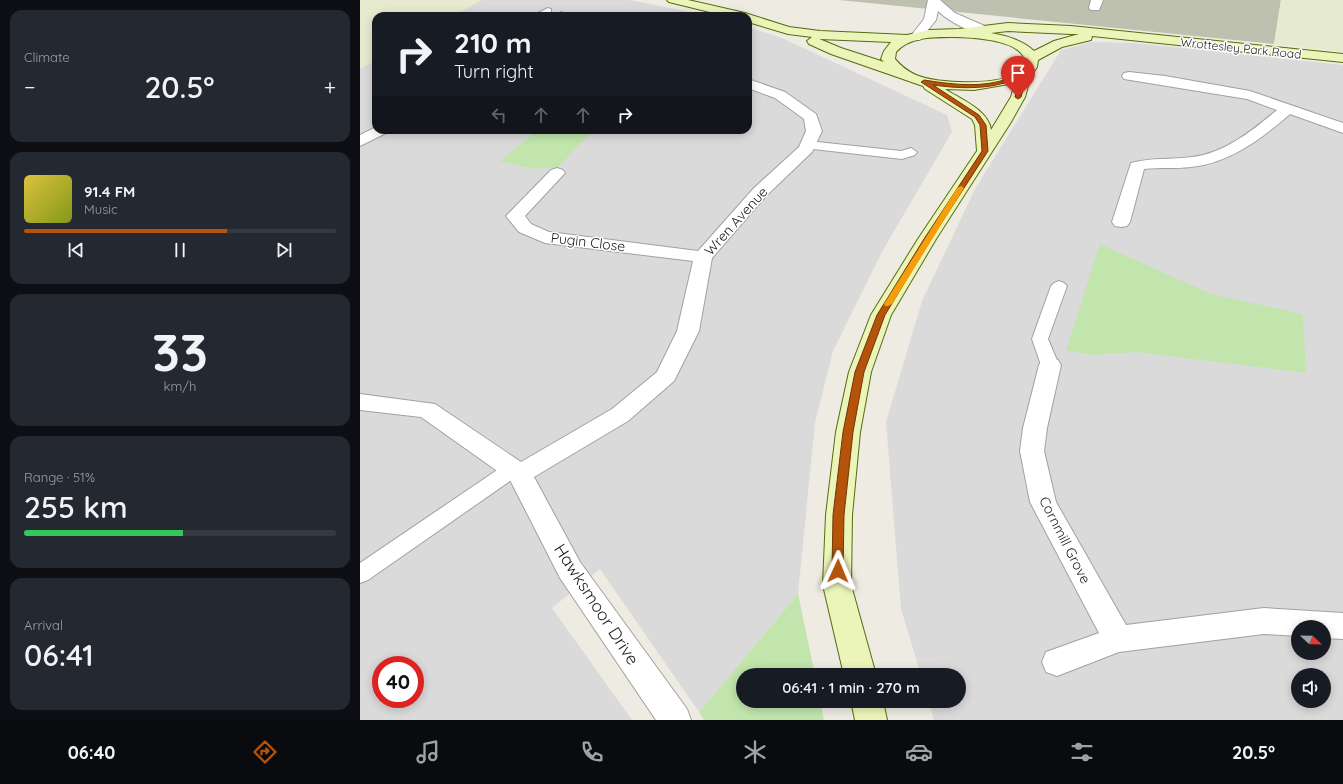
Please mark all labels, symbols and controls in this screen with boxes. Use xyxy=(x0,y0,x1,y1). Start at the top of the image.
text: 210 m xyxy=(454,25,532,60)
icon: right xyxy=(388,28,440,80)
street label: Wrottesley Park Road xyxy=(1180,34,1302,62)
text: Climate xyxy=(24,49,70,65)
pin xyxy=(1001,56,1035,97)
text: Turn right xyxy=(454,60,534,83)
icon: arrive xyxy=(1007,62,1029,84)
text: 20.5° xyxy=(144,68,215,106)
text: − xyxy=(24,73,35,101)
text: + xyxy=(324,73,336,101)
icon: left xyxy=(488,104,510,126)
icon: ahead xyxy=(530,104,552,126)
icon: ahead xyxy=(572,104,594,126)
icon: right xyxy=(614,104,636,126)
text: 91.4 FM xyxy=(84,182,135,201)
street label: Wren Avenue xyxy=(700,183,772,259)
text: Music xyxy=(84,201,118,217)
street label: Pugin Close xyxy=(550,229,626,256)
icon: previous xyxy=(65,239,87,261)
icon: pause xyxy=(169,239,191,261)
icon: next xyxy=(273,239,295,261)
text: 33 xyxy=(152,319,208,384)
text: km/h xyxy=(164,378,196,394)
text: Range · 51% xyxy=(24,469,95,485)
text: 255 km xyxy=(24,488,128,526)
street label: Cornmill Grove xyxy=(1035,493,1095,587)
street label: Hawksmoor Drive xyxy=(550,539,644,669)
position arrow xyxy=(817,550,859,592)
text: Arrival xyxy=(24,617,63,633)
north arrow xyxy=(1291,620,1331,660)
map controls xyxy=(1291,620,1331,708)
text: 06:41 xyxy=(24,636,94,674)
speed limit sign: 40 xyxy=(372,656,424,708)
button: sound xyxy=(1291,668,1331,708)
text: 06:41 · 1 min · 270 m xyxy=(782,678,920,697)
icon: directions xyxy=(251,738,279,766)
icon: music xyxy=(414,738,442,766)
icon: phone xyxy=(578,738,606,766)
icon: climate xyxy=(741,738,769,766)
icon: car xyxy=(905,738,933,766)
icon: filters xyxy=(1068,738,1096,766)
text: 06:40 xyxy=(68,741,115,764)
text: 20.5° xyxy=(1232,741,1275,764)

